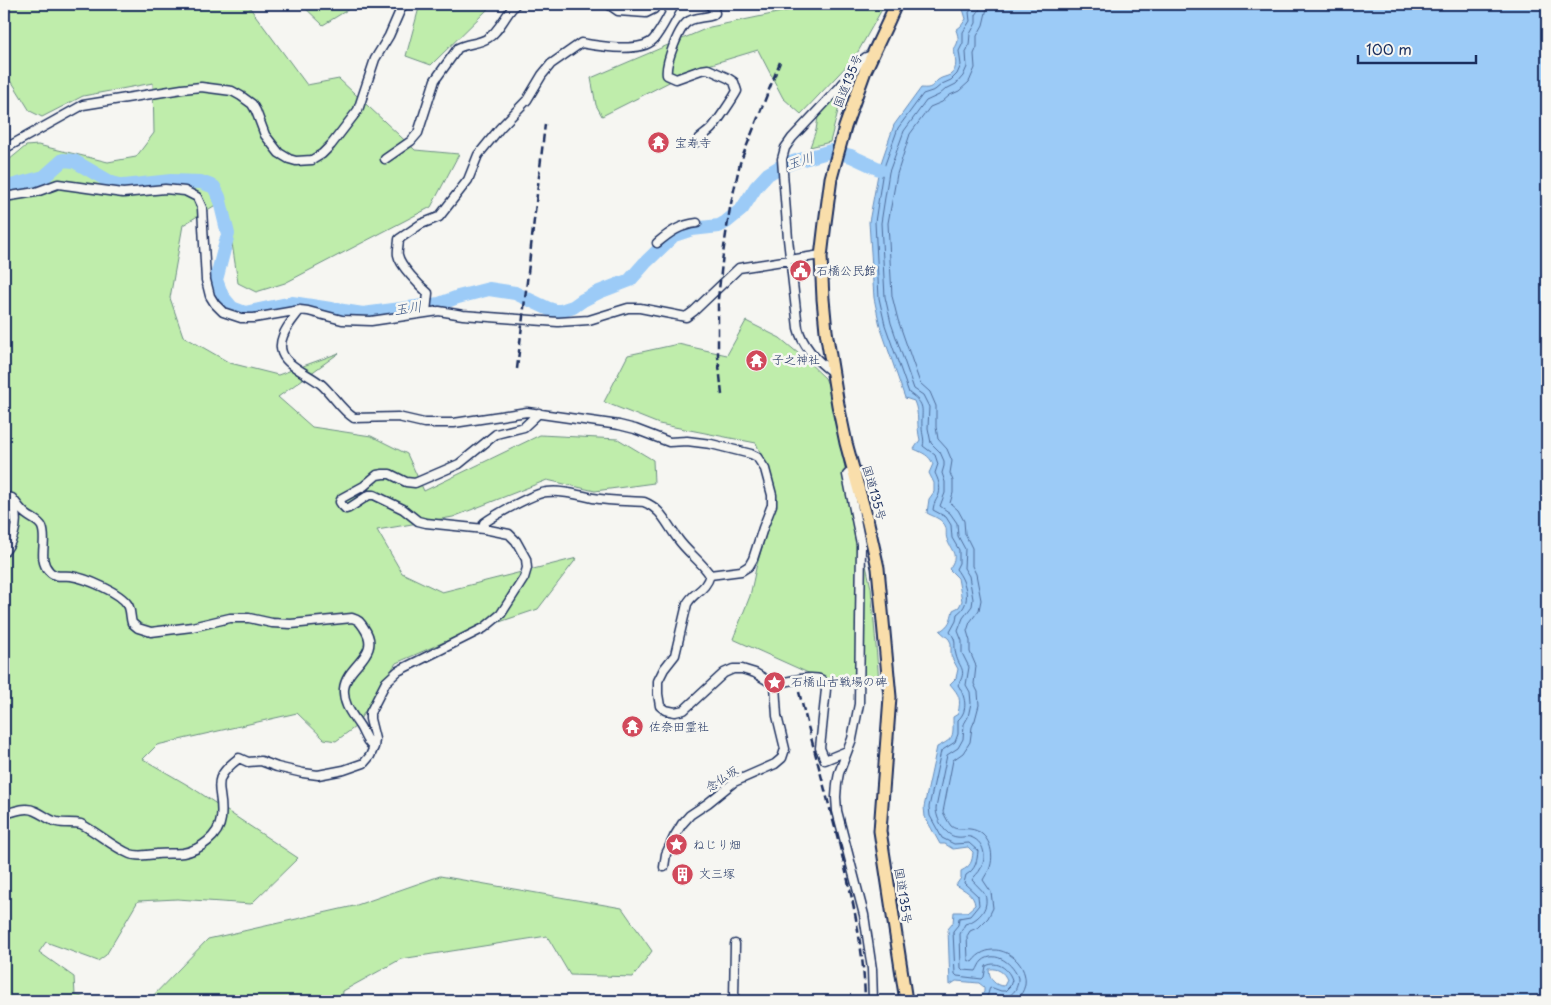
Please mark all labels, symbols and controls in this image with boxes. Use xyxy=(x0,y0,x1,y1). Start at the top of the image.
scale bar xyxy=(1358,32,1476,64)
text: 100 m xyxy=(1366,37,1412,60)
street label: 国道135号 xyxy=(828,51,866,110)
temple icon: 宝寿寺 xyxy=(647,131,671,155)
place label: 宝寿寺 xyxy=(675,133,711,151)
water label: 玉川 xyxy=(783,146,816,175)
public building icon: 石橋公民館 xyxy=(788,259,812,283)
place label: 石橋公民館 xyxy=(816,261,876,279)
water label: 玉川 xyxy=(393,295,423,320)
temple icon: 子之神社 xyxy=(744,348,768,372)
place label: 子之神社 xyxy=(772,350,820,368)
street label: 国道135号 xyxy=(858,463,891,523)
place icon: 石橋山古戦場の碑 xyxy=(763,670,787,694)
place label: 石橋山古戦場の碑 xyxy=(791,672,887,690)
temple icon: 佐奈田霊社 xyxy=(621,715,645,739)
place label: 佐奈田霊社 xyxy=(649,717,709,735)
street label: 念仏坂 xyxy=(701,761,741,796)
place icon: ねじり畑 xyxy=(665,833,689,857)
place label: ねじり畑 xyxy=(693,835,741,853)
building icon: 文三塚 xyxy=(671,862,695,886)
place label: 文三塚 xyxy=(699,864,735,882)
street label: 国道135号 xyxy=(891,866,917,925)

